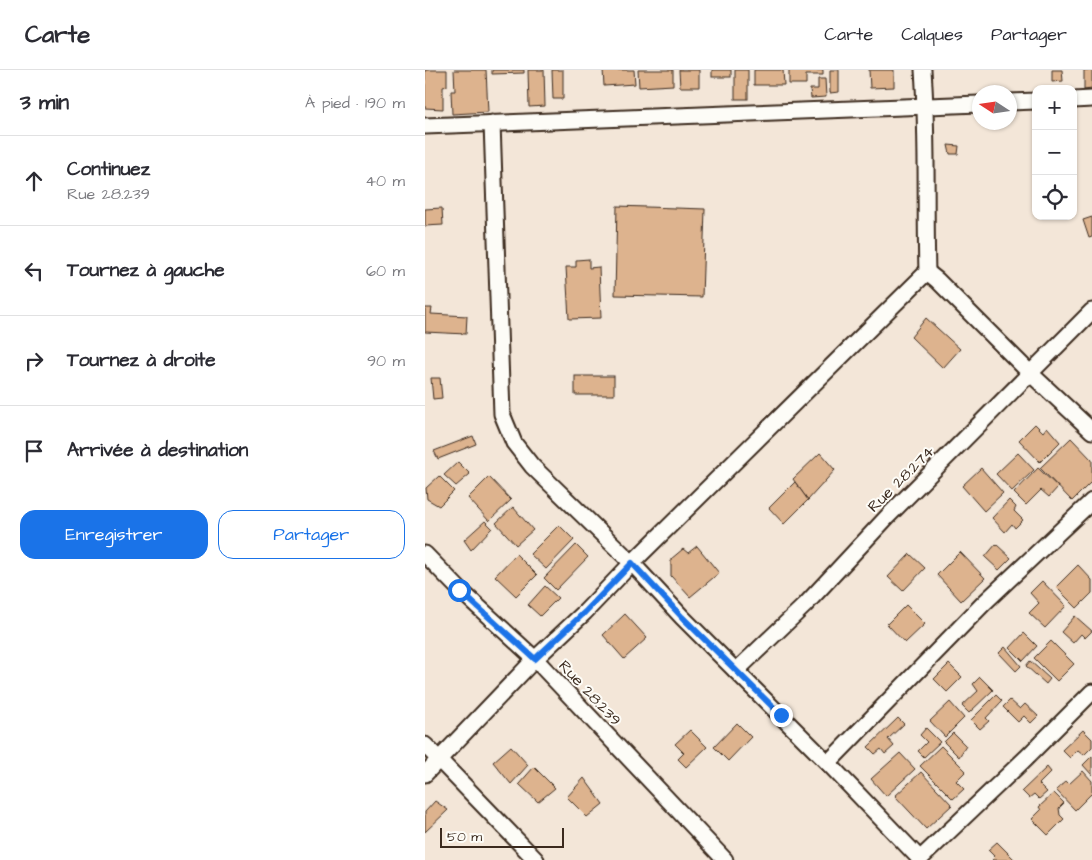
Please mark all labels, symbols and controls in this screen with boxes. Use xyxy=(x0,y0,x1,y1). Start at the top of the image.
text: Carte xyxy=(25,18,90,52)
text: Carte xyxy=(824,22,873,47)
text: Calques xyxy=(901,22,963,47)
text: Partager xyxy=(991,22,1067,47)
north arrow xyxy=(972,85,1017,130)
map controls xyxy=(1032,85,1077,220)
button: + xyxy=(1032,85,1077,130)
text: 3 min xyxy=(20,88,69,117)
text: À pied · 190 m xyxy=(305,92,405,114)
button: − xyxy=(1032,130,1077,175)
text: Continuez xyxy=(67,156,150,183)
icon: ahead xyxy=(20,167,48,195)
text: 40 m xyxy=(365,170,405,192)
button: locate xyxy=(1032,175,1077,220)
text: Rue 28.239 xyxy=(67,183,150,205)
icon: left xyxy=(20,257,48,285)
text: Tournez à gauche xyxy=(67,257,225,284)
text: 60 m xyxy=(366,260,405,282)
icon: right xyxy=(20,347,48,375)
text: Tournez à droite xyxy=(67,347,215,374)
text: 90 m xyxy=(367,350,405,372)
icon: arrive xyxy=(20,437,48,465)
text: Arrivée à destination xyxy=(67,437,248,464)
street label: Rue 28.274 xyxy=(863,441,939,517)
button: Enregistrer xyxy=(20,510,208,559)
button: Partager xyxy=(218,510,405,559)
route start xyxy=(448,579,471,602)
street label: Rue 28.239 xyxy=(554,655,626,731)
route end xyxy=(770,704,793,727)
scale bar xyxy=(440,825,564,848)
text: 50 m xyxy=(447,827,482,847)

